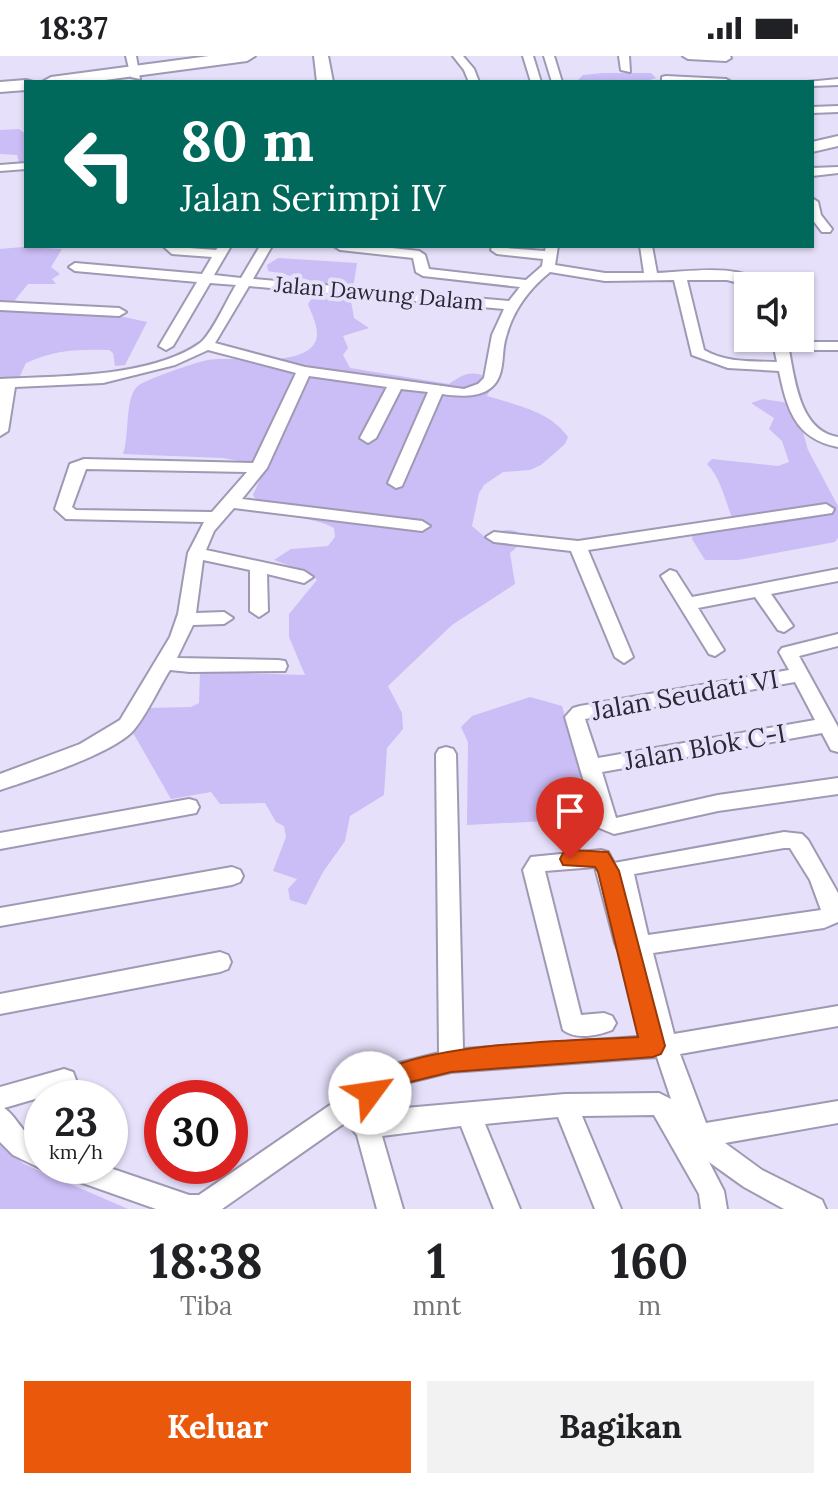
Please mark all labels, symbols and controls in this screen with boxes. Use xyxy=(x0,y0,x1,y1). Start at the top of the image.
text: 18:37 xyxy=(40,9,108,47)
text: 80 m xyxy=(180,105,314,176)
icon: left xyxy=(48,112,152,216)
text: Jalan Serimpi IV xyxy=(180,175,446,221)
street label: Jalan Dawung Dalam xyxy=(272,270,485,316)
map controls xyxy=(734,272,814,352)
button: sound xyxy=(734,272,814,352)
street label: Jalan Seudati VI xyxy=(588,662,781,727)
street label: Jalan Blok C-I xyxy=(621,716,788,777)
pin xyxy=(536,777,604,859)
icon: arrive xyxy=(548,789,592,833)
position arrow xyxy=(328,1051,412,1135)
speed limit sign: 30 xyxy=(144,1080,248,1184)
text: 23 xyxy=(54,1096,98,1147)
text: km/h xyxy=(49,1139,103,1164)
text: 18:38 xyxy=(150,1230,263,1291)
text: 1 xyxy=(427,1230,447,1291)
text: 160 xyxy=(611,1230,688,1291)
text: Tiba xyxy=(180,1289,232,1322)
text: mnt xyxy=(412,1289,461,1322)
text: m xyxy=(638,1289,661,1322)
button: Keluar xyxy=(24,1381,411,1473)
button: Bagikan xyxy=(427,1381,814,1473)

